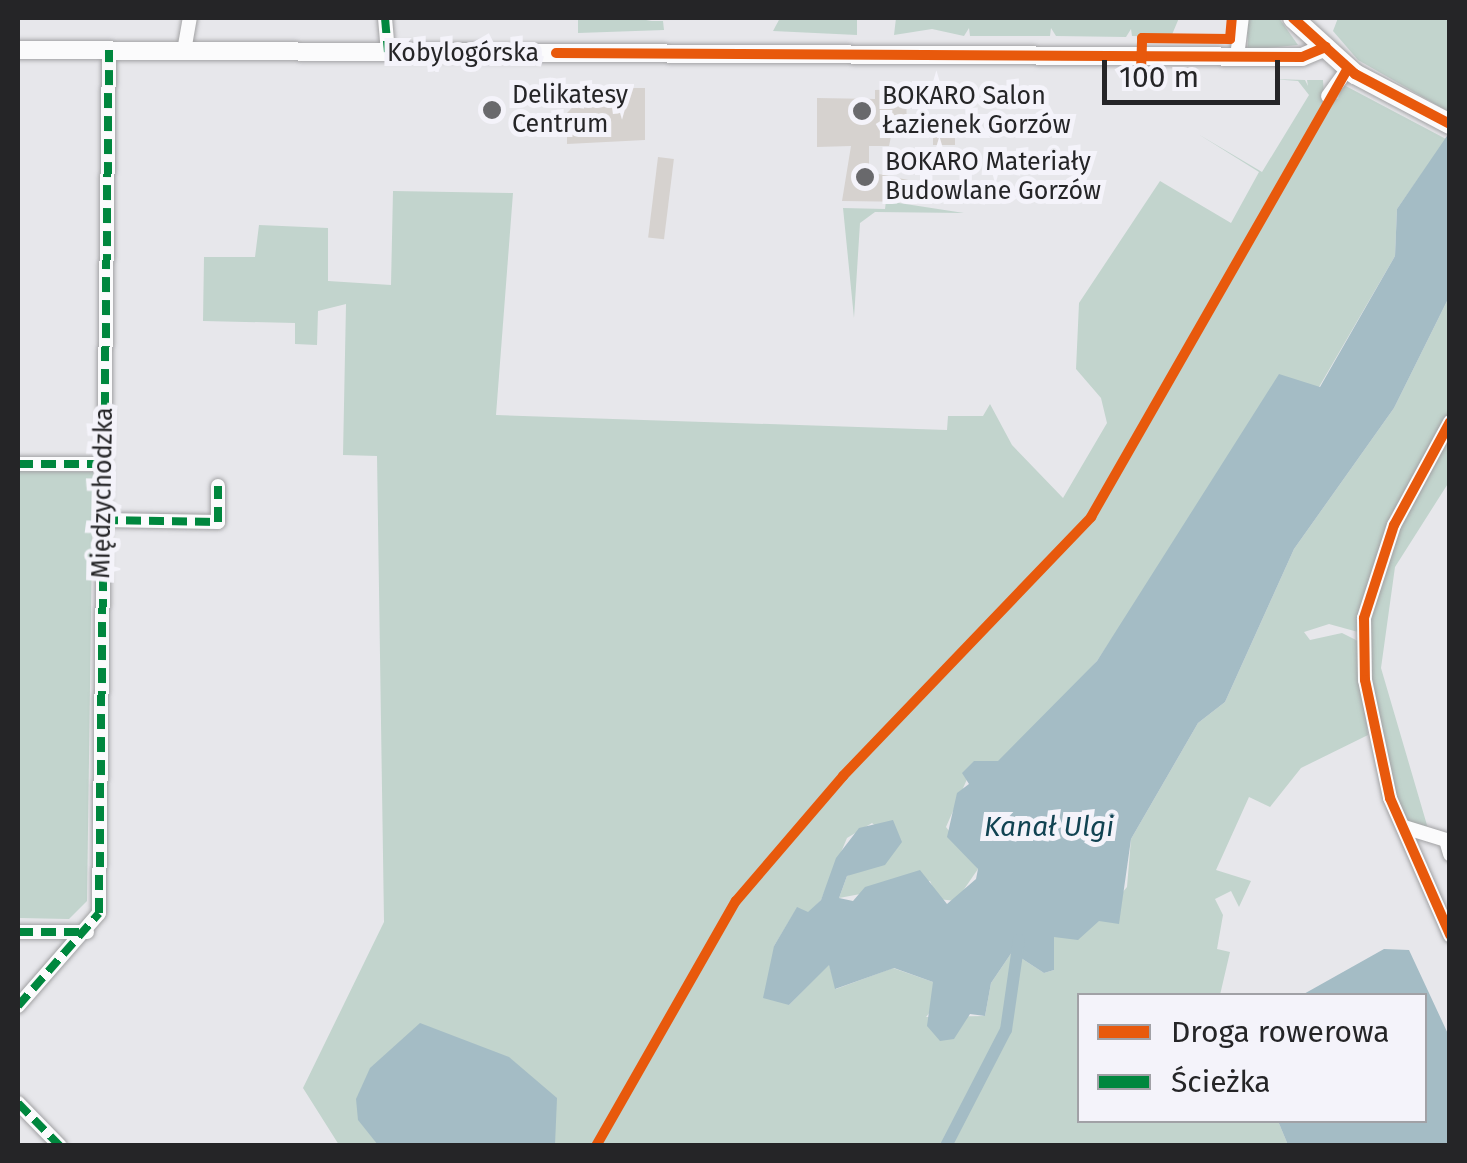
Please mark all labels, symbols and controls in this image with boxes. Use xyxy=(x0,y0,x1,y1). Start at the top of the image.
street label: Kobylogórska xyxy=(387,38,539,68)
scale bar xyxy=(1107,40,1284,102)
text: 100 m xyxy=(1119,59,1199,95)
place label: Delikatesy Centrum xyxy=(512,81,628,140)
place label: BOKARO Salon Łazienek Gorzów xyxy=(882,82,1071,141)
marker: Delikatesy Centrum xyxy=(481,99,503,121)
marker: BOKARO Salon Łazienek Gorzów xyxy=(851,100,873,122)
place label: BOKARO Materiały Budowlane Gorzów xyxy=(885,148,1101,207)
marker: BOKARO Materiały Budowlane Gorzów xyxy=(854,166,876,188)
street label: Międzychodzka xyxy=(87,407,119,579)
water label: Kanał Ulgi xyxy=(984,810,1114,844)
legend xyxy=(1077,993,1427,1123)
text: Droga rowerowa xyxy=(1171,1014,1390,1050)
text: Ścieżka xyxy=(1171,1064,1271,1100)

